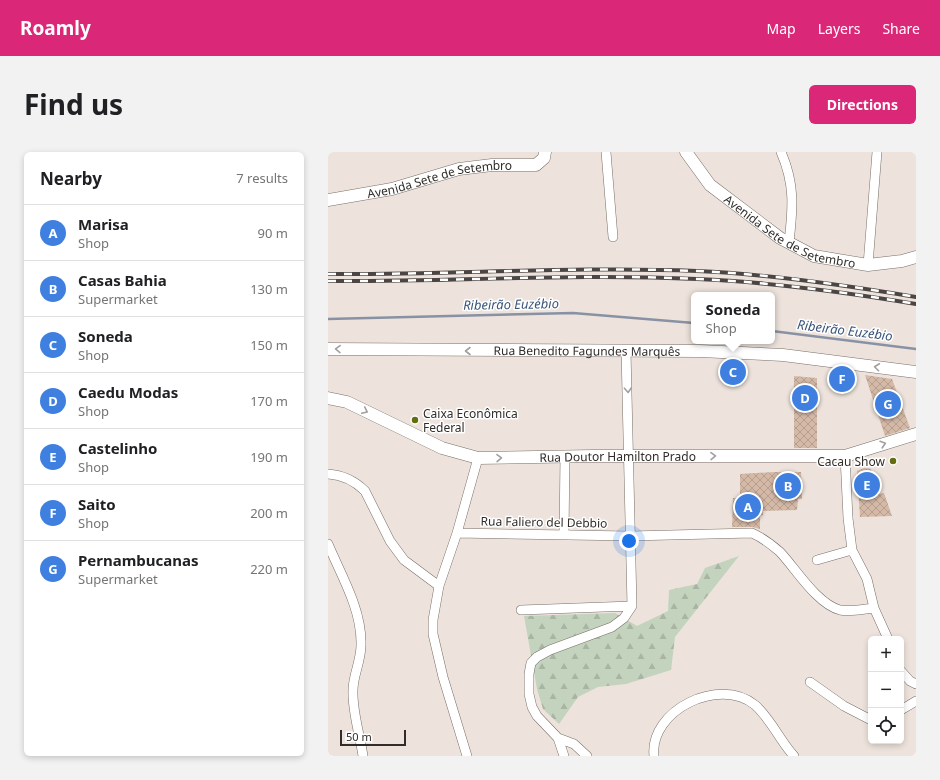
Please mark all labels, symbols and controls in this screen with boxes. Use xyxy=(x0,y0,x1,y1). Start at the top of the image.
text: Roamly xyxy=(20,15,91,41)
text: Map xyxy=(767,19,796,38)
text: Layers xyxy=(818,19,860,38)
text: Share xyxy=(882,19,920,38)
text: Find us xyxy=(24,85,123,123)
button: Directions xyxy=(809,85,916,124)
street label: Avenida Sete de Setembro xyxy=(366,156,512,202)
text: Nearby xyxy=(40,167,102,190)
text: 7 results xyxy=(236,169,288,187)
street label: Avenida Sete de Setembro xyxy=(721,190,857,271)
text: Marisa xyxy=(78,214,129,234)
text: A xyxy=(49,224,58,242)
text: 90 m xyxy=(258,224,288,242)
text: Shop xyxy=(78,234,109,252)
text: Casas Bahia xyxy=(78,270,167,290)
text: B xyxy=(49,280,57,298)
text: 130 m xyxy=(250,280,288,298)
text: Supermarket xyxy=(78,290,158,308)
popup xyxy=(691,292,775,344)
water label: Ribeirão Euzébio xyxy=(463,294,559,314)
text: Soneda xyxy=(706,299,760,319)
water label: Ribeirão Euzébio xyxy=(796,315,894,345)
text: Shop xyxy=(706,319,737,337)
text: Soneda xyxy=(78,326,133,346)
text: C xyxy=(49,336,57,354)
text: 150 m xyxy=(250,336,288,354)
street label: Rua Benedito Fagundes Marquês xyxy=(494,341,681,359)
one-way arrow xyxy=(335,345,341,353)
text: Shop xyxy=(78,346,109,364)
one-way arrow xyxy=(465,346,471,355)
pin: C xyxy=(720,357,746,387)
one-way arrow xyxy=(874,363,880,372)
pin: F xyxy=(829,364,855,394)
text: Caedu Modas xyxy=(78,382,178,402)
pin: D xyxy=(792,383,818,413)
one-way arrow xyxy=(623,387,632,393)
pin: G xyxy=(875,389,901,419)
text: D xyxy=(48,392,58,410)
text: 170 m xyxy=(250,392,288,410)
text: Shop xyxy=(78,402,109,420)
place label: Caixa Econômica Federal xyxy=(423,405,518,436)
one-way arrow xyxy=(360,406,368,414)
marker: Caixa Econômica Federal xyxy=(410,415,420,425)
text: Castelinho xyxy=(78,438,157,458)
one-way arrow xyxy=(879,440,886,449)
text: E xyxy=(49,448,57,466)
text: 190 m xyxy=(250,448,288,466)
street label: Rua Doutor Hamilton Prado xyxy=(539,448,696,465)
one-way arrow xyxy=(710,452,716,460)
place label: Cacau Show xyxy=(817,453,886,470)
one-way arrow xyxy=(496,454,502,462)
marker: Cacau Show xyxy=(888,456,898,466)
text: Shop xyxy=(78,458,109,476)
pin: E xyxy=(854,470,880,500)
pin: B xyxy=(775,471,801,501)
pin: A xyxy=(735,492,761,522)
text: Saito xyxy=(78,494,116,514)
text: F xyxy=(49,504,57,522)
text: 200 m xyxy=(250,504,288,522)
street label: Rua Faliero del Debbio xyxy=(480,512,608,532)
text: Shop xyxy=(78,514,109,532)
your location xyxy=(619,531,639,551)
text: Pernambucanas xyxy=(78,550,199,570)
text: G xyxy=(48,560,58,578)
text: 220 m xyxy=(250,560,288,578)
text: Supermarket xyxy=(78,570,158,588)
map controls xyxy=(868,636,904,744)
button: + xyxy=(868,636,904,672)
button: − xyxy=(868,672,904,708)
button: locate xyxy=(868,708,904,744)
scale bar xyxy=(340,728,406,747)
text: 50 m xyxy=(346,729,372,744)

